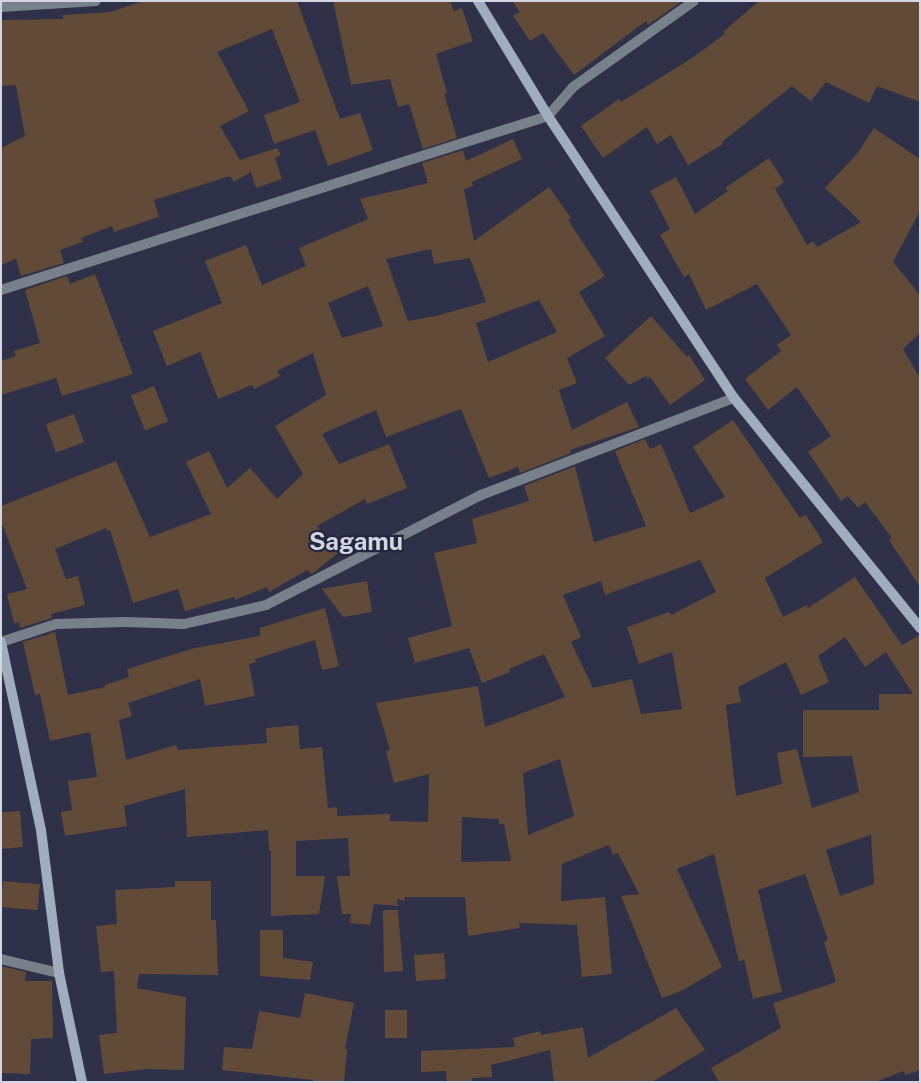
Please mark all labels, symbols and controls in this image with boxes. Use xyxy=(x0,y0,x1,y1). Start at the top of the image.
district label: Sagamu xyxy=(309,528,403,556)

